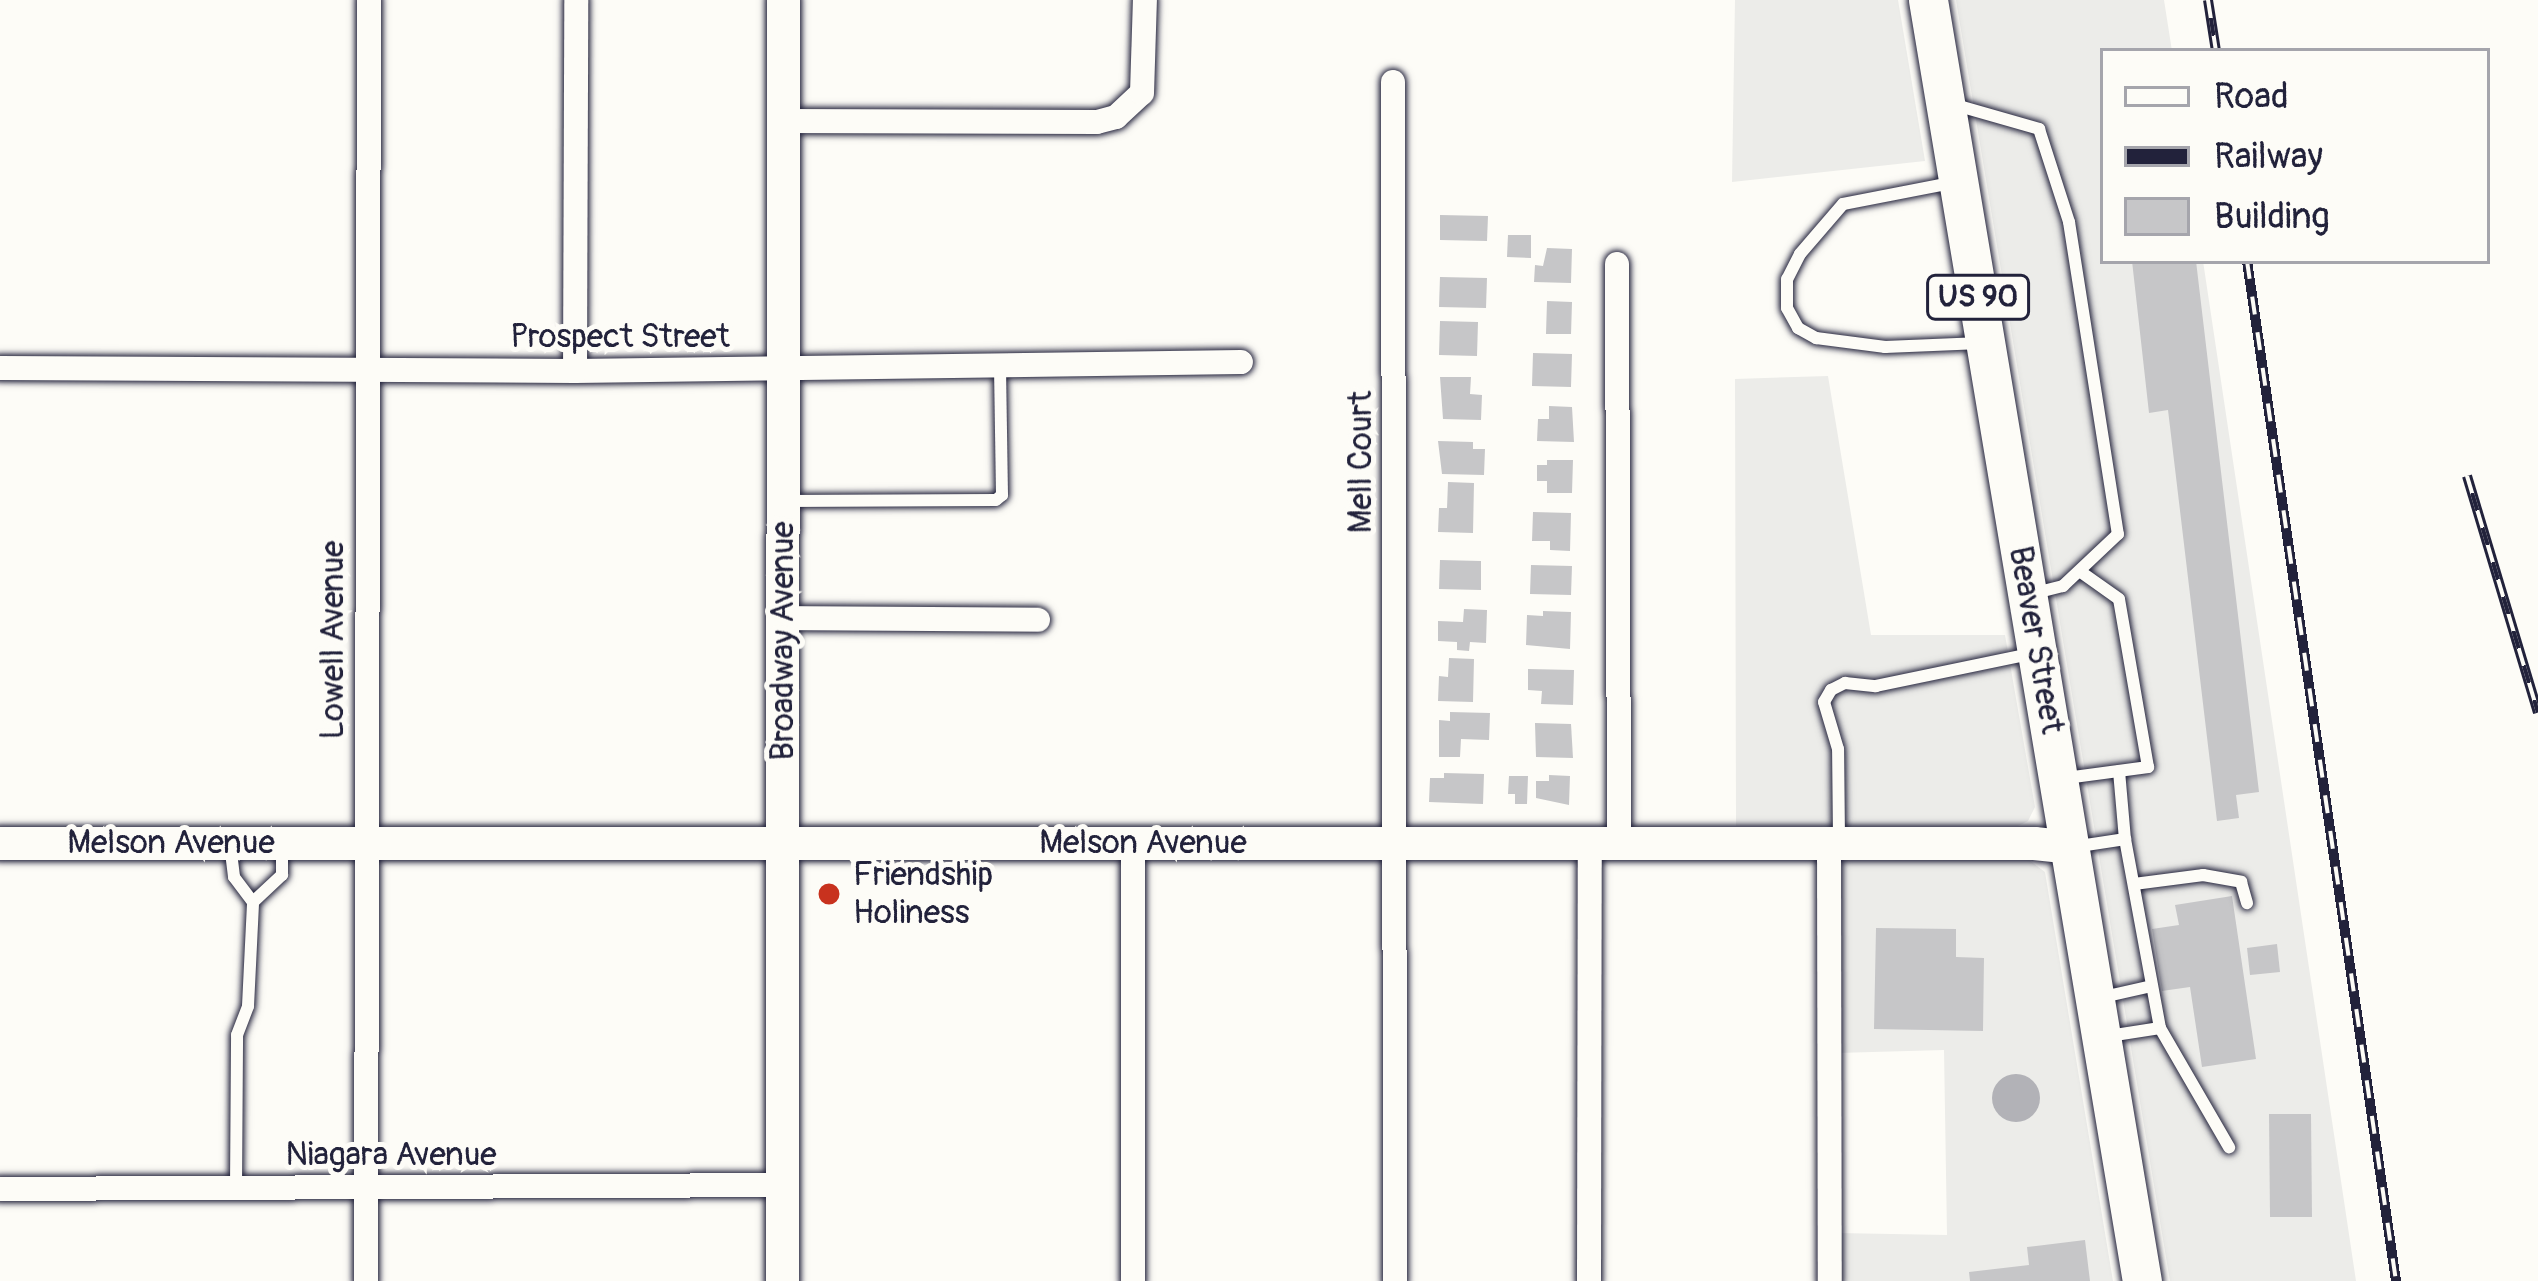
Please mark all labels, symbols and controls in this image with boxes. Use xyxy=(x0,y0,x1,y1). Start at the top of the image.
legend xyxy=(2100,48,2490,264)
text: Road xyxy=(2214,74,2289,119)
text: Railway xyxy=(2214,134,2323,179)
text: Building xyxy=(2214,194,2330,239)
road number: US 90 xyxy=(1924,273,2032,321)
street label: Prospect Street xyxy=(510,317,730,357)
street label: Mell Court xyxy=(1341,391,1381,533)
street label: Broadway Avenue xyxy=(763,521,803,761)
street label: Lowell Avenue xyxy=(313,541,353,739)
street label: Beaver Street xyxy=(2000,543,2072,737)
street label: Melson Avenue xyxy=(67,823,275,863)
street label: Melson Avenue xyxy=(1039,823,1247,863)
place label: Friendship Holiness xyxy=(853,855,993,933)
marker: Friendship Holiness xyxy=(816,881,842,907)
street label: Niagara Avenue xyxy=(285,1135,497,1175)

